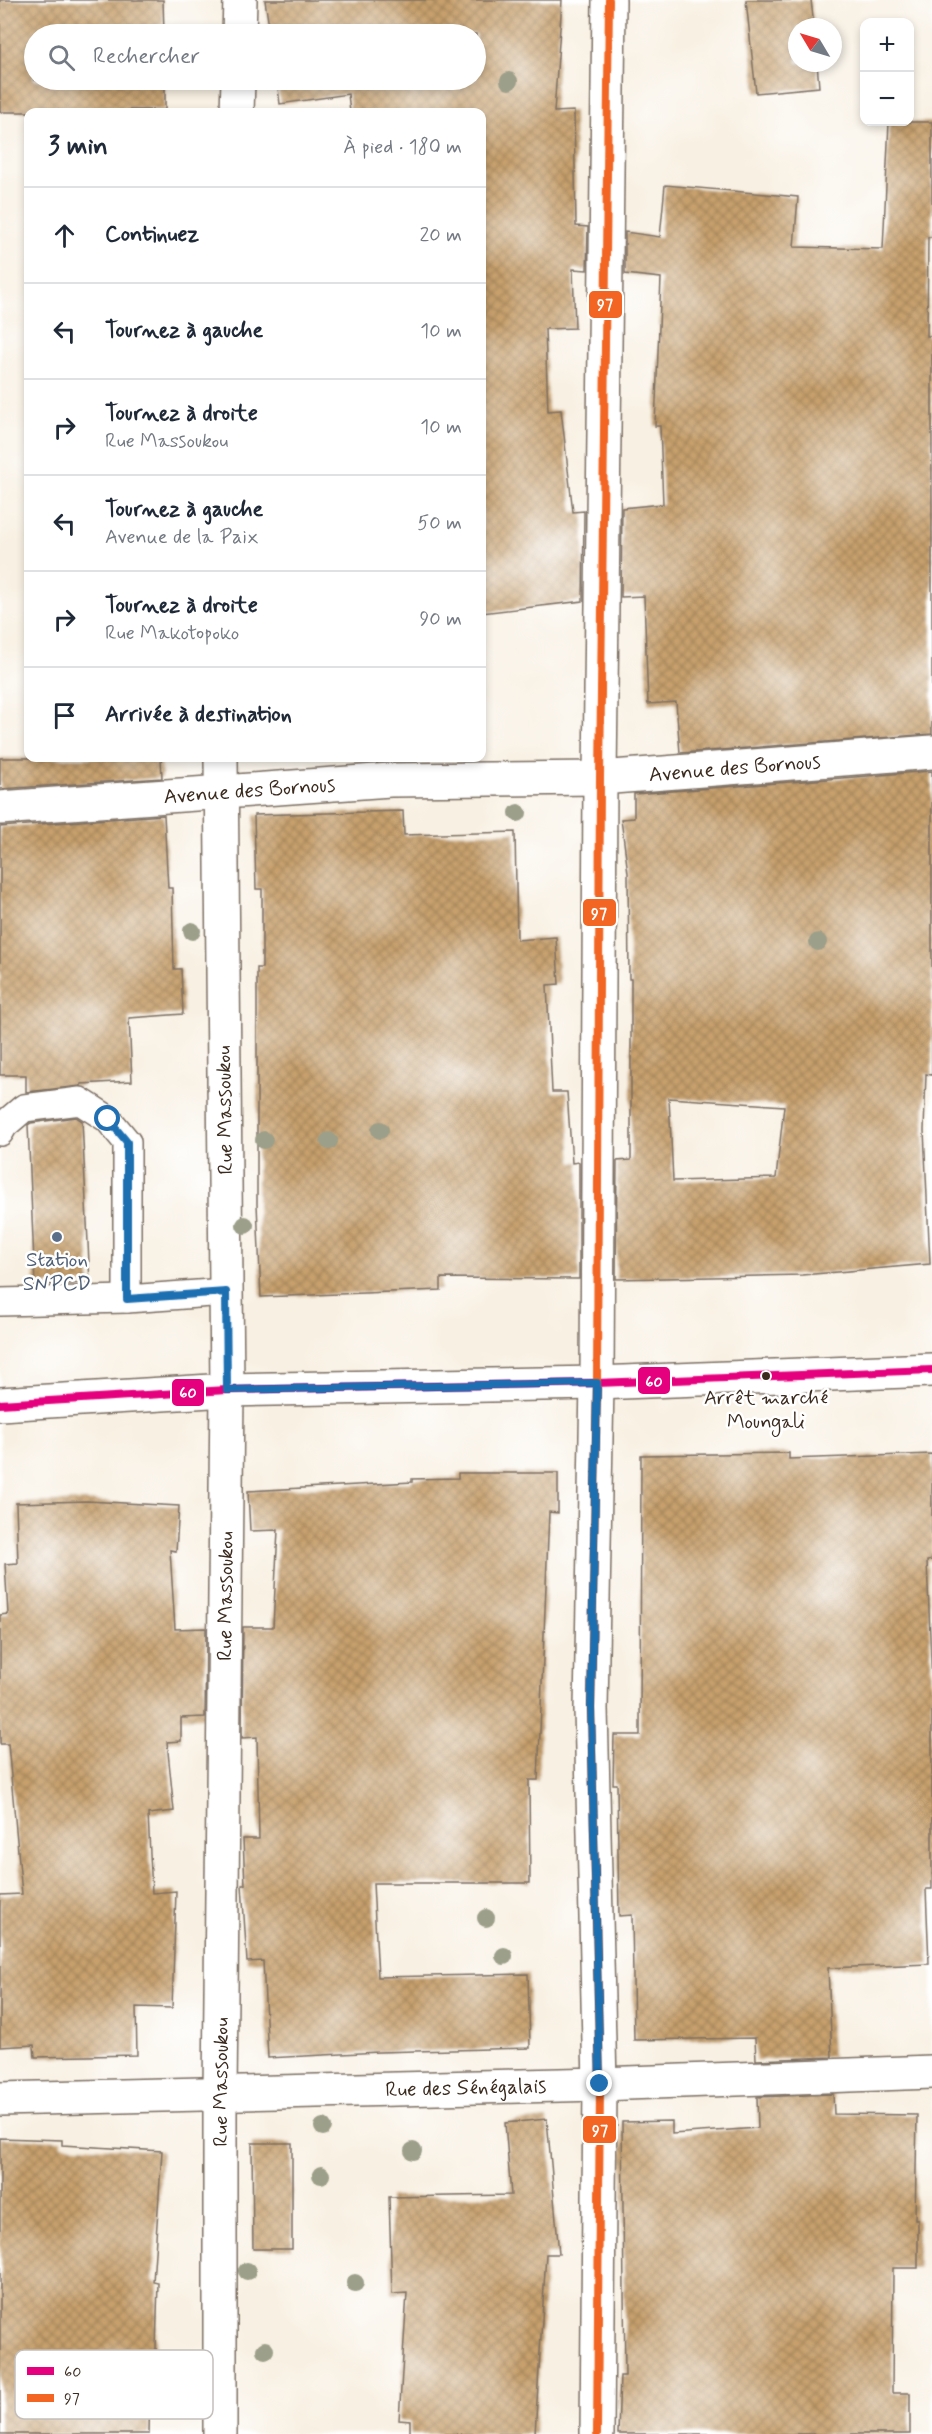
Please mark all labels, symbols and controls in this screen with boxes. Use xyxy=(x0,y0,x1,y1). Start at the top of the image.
north arrow xyxy=(788,18,842,72)
map controls xyxy=(860,18,914,126)
button: + xyxy=(860,18,914,72)
search box xyxy=(24,24,486,90)
icon: search xyxy=(45,41,78,74)
text: Rechercher xyxy=(93,43,200,71)
button: − xyxy=(860,72,914,126)
text: 3 min xyxy=(48,130,108,164)
text: À pied · 180 m xyxy=(343,134,462,161)
icon: ahead xyxy=(48,219,81,252)
text: Continuez xyxy=(105,221,199,249)
text: 20 m xyxy=(419,222,462,249)
line badge: 97 xyxy=(588,290,623,319)
text: 97 xyxy=(597,295,613,316)
icon: left xyxy=(48,315,81,348)
text: Tournez à gauche xyxy=(105,317,263,345)
text: 10 m xyxy=(420,318,462,345)
text: Tournez à droite xyxy=(105,400,258,428)
icon: right xyxy=(48,411,81,444)
text: 10 m xyxy=(420,414,462,441)
text: Rue Massoukou xyxy=(105,428,228,455)
text: Tournez à gauche xyxy=(105,496,263,524)
icon: left xyxy=(48,507,81,540)
text: 50 m xyxy=(417,510,462,537)
text: Avenue de la Paix xyxy=(105,524,258,551)
text: Tournez à droite xyxy=(105,592,258,620)
icon: right xyxy=(48,603,81,636)
text: 90 m xyxy=(419,606,462,633)
text: Rue Makotopoko xyxy=(105,620,239,647)
icon: arrive xyxy=(48,699,81,732)
text: Arrivée à destination xyxy=(105,701,292,729)
street label: Avenue des Bornous xyxy=(648,748,822,789)
street label: Avenue des Bornous xyxy=(163,771,336,811)
line badge: 97 xyxy=(582,898,617,927)
text: 97 xyxy=(591,904,607,925)
street label: Rue Massoukou xyxy=(210,1045,240,1175)
route start xyxy=(94,1105,120,1131)
marker: Station SNPCD xyxy=(50,1230,64,1244)
place label: Station SNPCD xyxy=(23,1246,91,1298)
line badge: 60 xyxy=(637,1366,671,1395)
marker: Arrêt marché Moungali xyxy=(760,1370,772,1382)
text: 60 xyxy=(645,1372,663,1393)
line badge: 60 xyxy=(171,1378,205,1407)
text: 60 xyxy=(179,1383,197,1404)
place label: Arrêt marché Moungali xyxy=(704,1385,828,1437)
street label: Rue Massoukou xyxy=(211,1531,241,1661)
street label: Rue Massoukou xyxy=(207,2017,236,2147)
route end xyxy=(586,2070,612,2096)
street label: Rue des Sénégalais xyxy=(385,2072,547,2104)
line badge: 97 xyxy=(582,2115,617,2144)
text: 97 xyxy=(592,2121,608,2142)
legend xyxy=(15,2350,213,2419)
text: 60 xyxy=(64,2362,81,2383)
text: 97 xyxy=(64,2389,80,2410)

